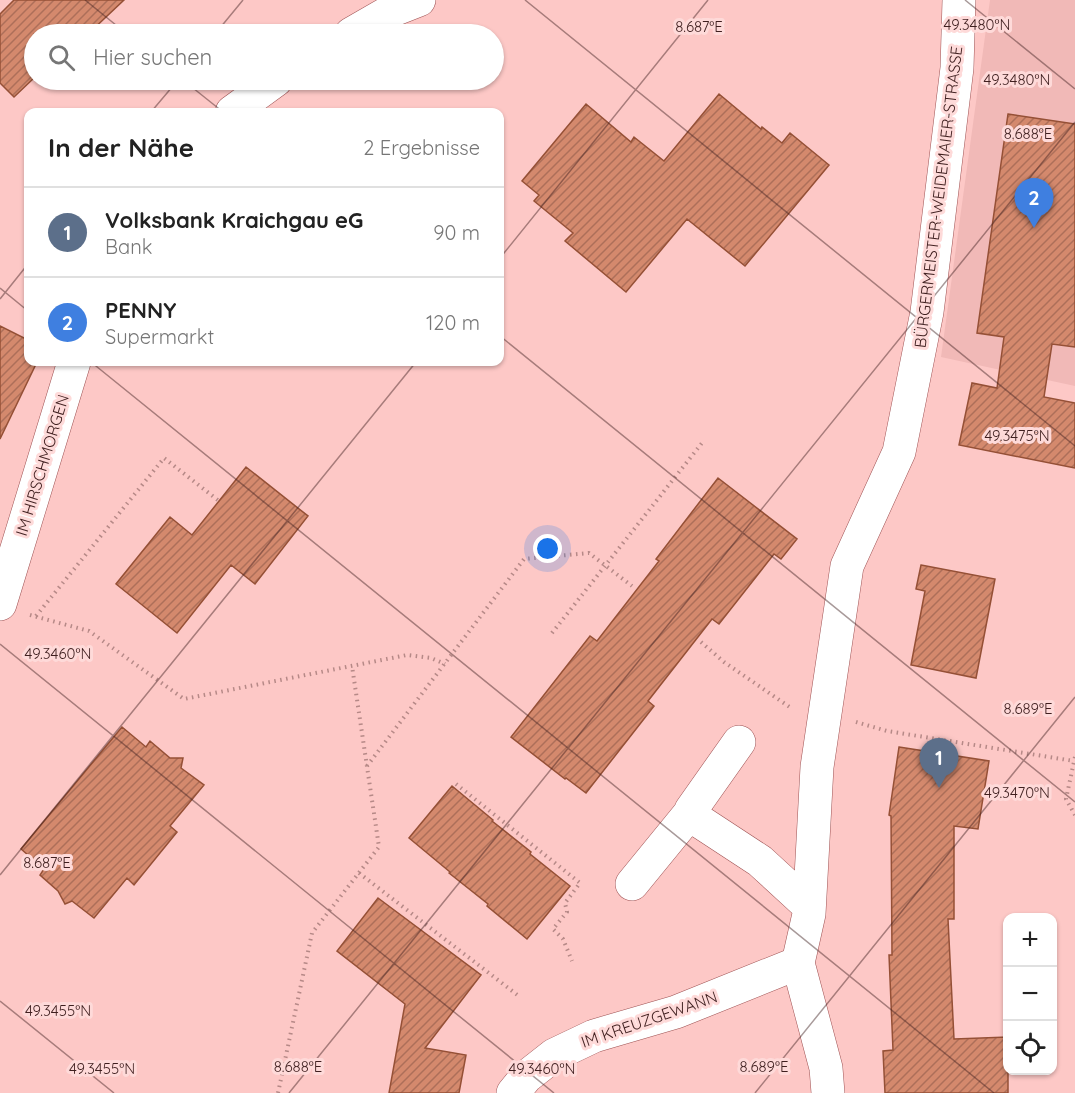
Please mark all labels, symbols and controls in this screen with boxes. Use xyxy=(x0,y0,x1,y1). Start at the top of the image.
text: 49.3480°N xyxy=(944,15,1010,34)
text: 8.687°E xyxy=(675,17,723,36)
search box xyxy=(24,24,504,90)
icon: search xyxy=(45,41,78,74)
text: Hier suchen xyxy=(93,43,212,71)
street label: BÜRGERMEISTER-WEIDEMAIER-STRASSE xyxy=(910,45,966,349)
text: 49.3480°N xyxy=(984,70,1050,89)
text: 8.688°E xyxy=(1004,124,1052,143)
text: In der Nähe xyxy=(48,131,194,164)
text: 2 Ergebnisse xyxy=(363,135,480,160)
pin: 2 xyxy=(1014,178,1054,228)
text: Volksbank Kraichgau eG xyxy=(105,206,363,234)
text: 1 xyxy=(64,220,71,245)
text: 90 m xyxy=(433,220,480,245)
text: Bank xyxy=(105,234,152,259)
text: PENNY xyxy=(105,296,176,324)
text: 2 xyxy=(62,310,73,335)
text: 120 m xyxy=(426,310,480,335)
text: Supermarkt xyxy=(105,324,214,349)
street label: IM HIRSCHMORGEN xyxy=(11,392,73,538)
text: 49.3475°N xyxy=(984,426,1050,445)
your location xyxy=(533,534,562,563)
text: 49.3460°N xyxy=(25,644,91,663)
text: 8.689°E xyxy=(1004,699,1052,718)
pin: 1 xyxy=(920,738,958,788)
text: 49.3470°N xyxy=(984,783,1050,802)
text: 8.687°E xyxy=(23,853,71,872)
map controls xyxy=(1003,913,1057,1075)
button: + xyxy=(1003,913,1057,967)
button: − xyxy=(1003,967,1057,1021)
street label: IM KREUZGEWANN xyxy=(578,986,720,1052)
text: 49.3455°N xyxy=(25,1001,91,1020)
button: locate xyxy=(1003,1021,1057,1075)
text: 8.688°E xyxy=(274,1057,322,1076)
text: 8.689°E xyxy=(740,1057,788,1076)
text: 49.3455°N xyxy=(69,1059,135,1078)
text: 49.3460°N xyxy=(509,1059,575,1078)

